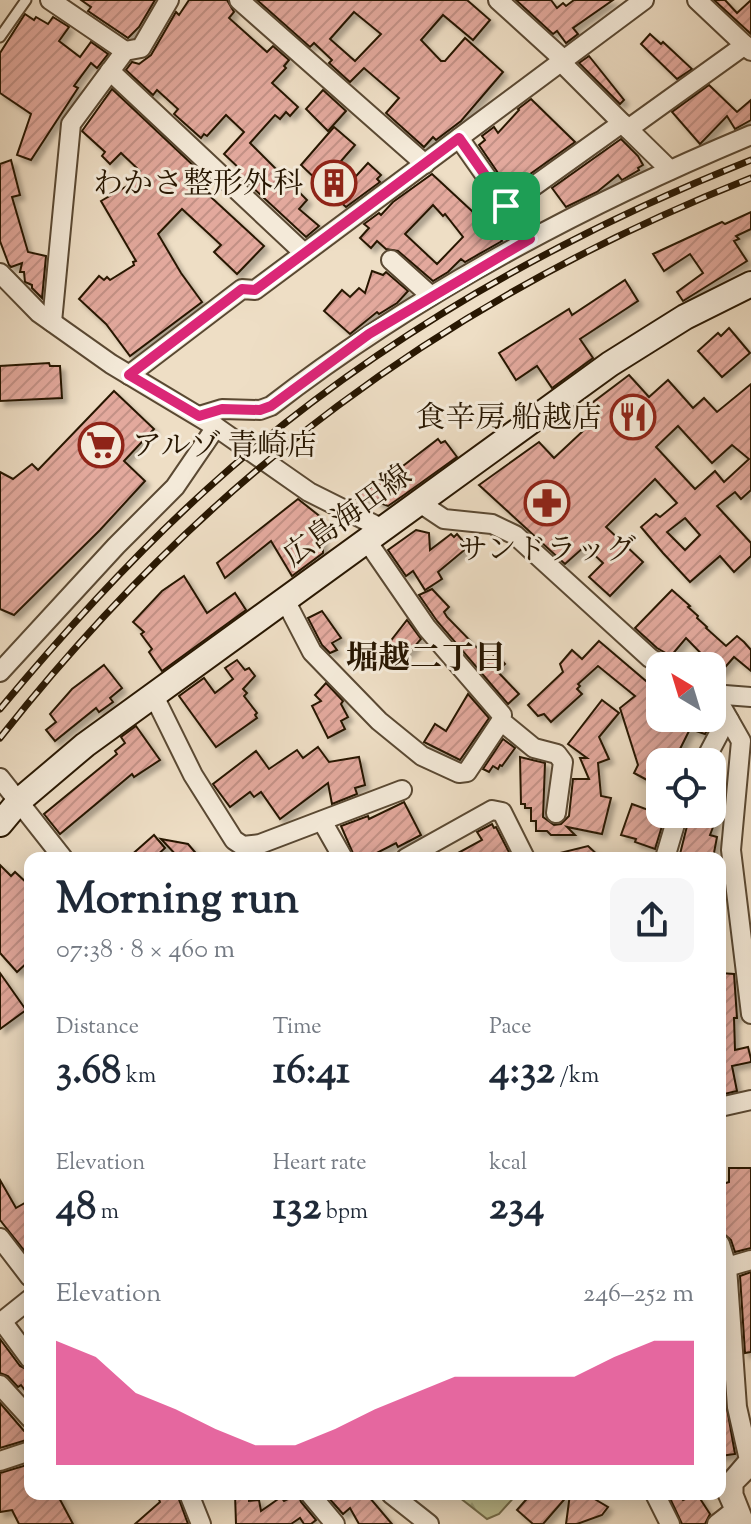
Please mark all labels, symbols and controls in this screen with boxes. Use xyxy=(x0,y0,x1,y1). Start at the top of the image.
building icon: わかさ整形外科 xyxy=(310,159,358,207)
place label: わかさ整形外科 xyxy=(93,164,303,207)
pin xyxy=(472,172,540,240)
icon: arrive xyxy=(484,184,528,228)
restaurant icon: 食辛房 船越店 xyxy=(609,393,657,441)
place label: 食辛房 船越店 xyxy=(416,398,602,441)
supermarket icon: アルゾ 青崎店 xyxy=(77,421,125,469)
place label: アルゾ 青崎店 xyxy=(132,426,317,469)
street label: 広島海田線 xyxy=(275,456,422,579)
pharmacy icon: サンドラッグ xyxy=(523,479,571,527)
place label: サンドラッグ xyxy=(458,530,636,573)
district label: 堀越二丁目 xyxy=(346,637,506,683)
north arrow xyxy=(646,652,726,732)
map controls xyxy=(646,652,726,828)
button: locate xyxy=(646,748,726,828)
text: Morning run xyxy=(56,870,299,933)
button: share xyxy=(610,878,694,962)
text: 07:38 · 8 × 460 m xyxy=(56,932,235,969)
text: Distance xyxy=(56,1012,139,1044)
text: Time xyxy=(273,1012,322,1044)
text: Pace xyxy=(489,1012,531,1044)
text: 3.68 xyxy=(56,1044,121,1101)
text: 16:41 xyxy=(273,1044,350,1101)
text: 4:32 xyxy=(489,1044,555,1101)
text: km xyxy=(121,1061,156,1093)
text: /km xyxy=(555,1061,599,1093)
text: Elevation xyxy=(56,1148,145,1180)
text: Heart rate xyxy=(273,1148,367,1180)
text: kcal xyxy=(489,1148,527,1180)
text: 48 xyxy=(56,1180,96,1237)
text: 132 xyxy=(273,1180,321,1237)
text: 234 xyxy=(489,1180,544,1237)
text: m xyxy=(96,1197,119,1229)
text: bpm xyxy=(321,1197,368,1229)
text: Elevation xyxy=(56,1276,161,1313)
text: 246–252 m xyxy=(583,1276,694,1313)

